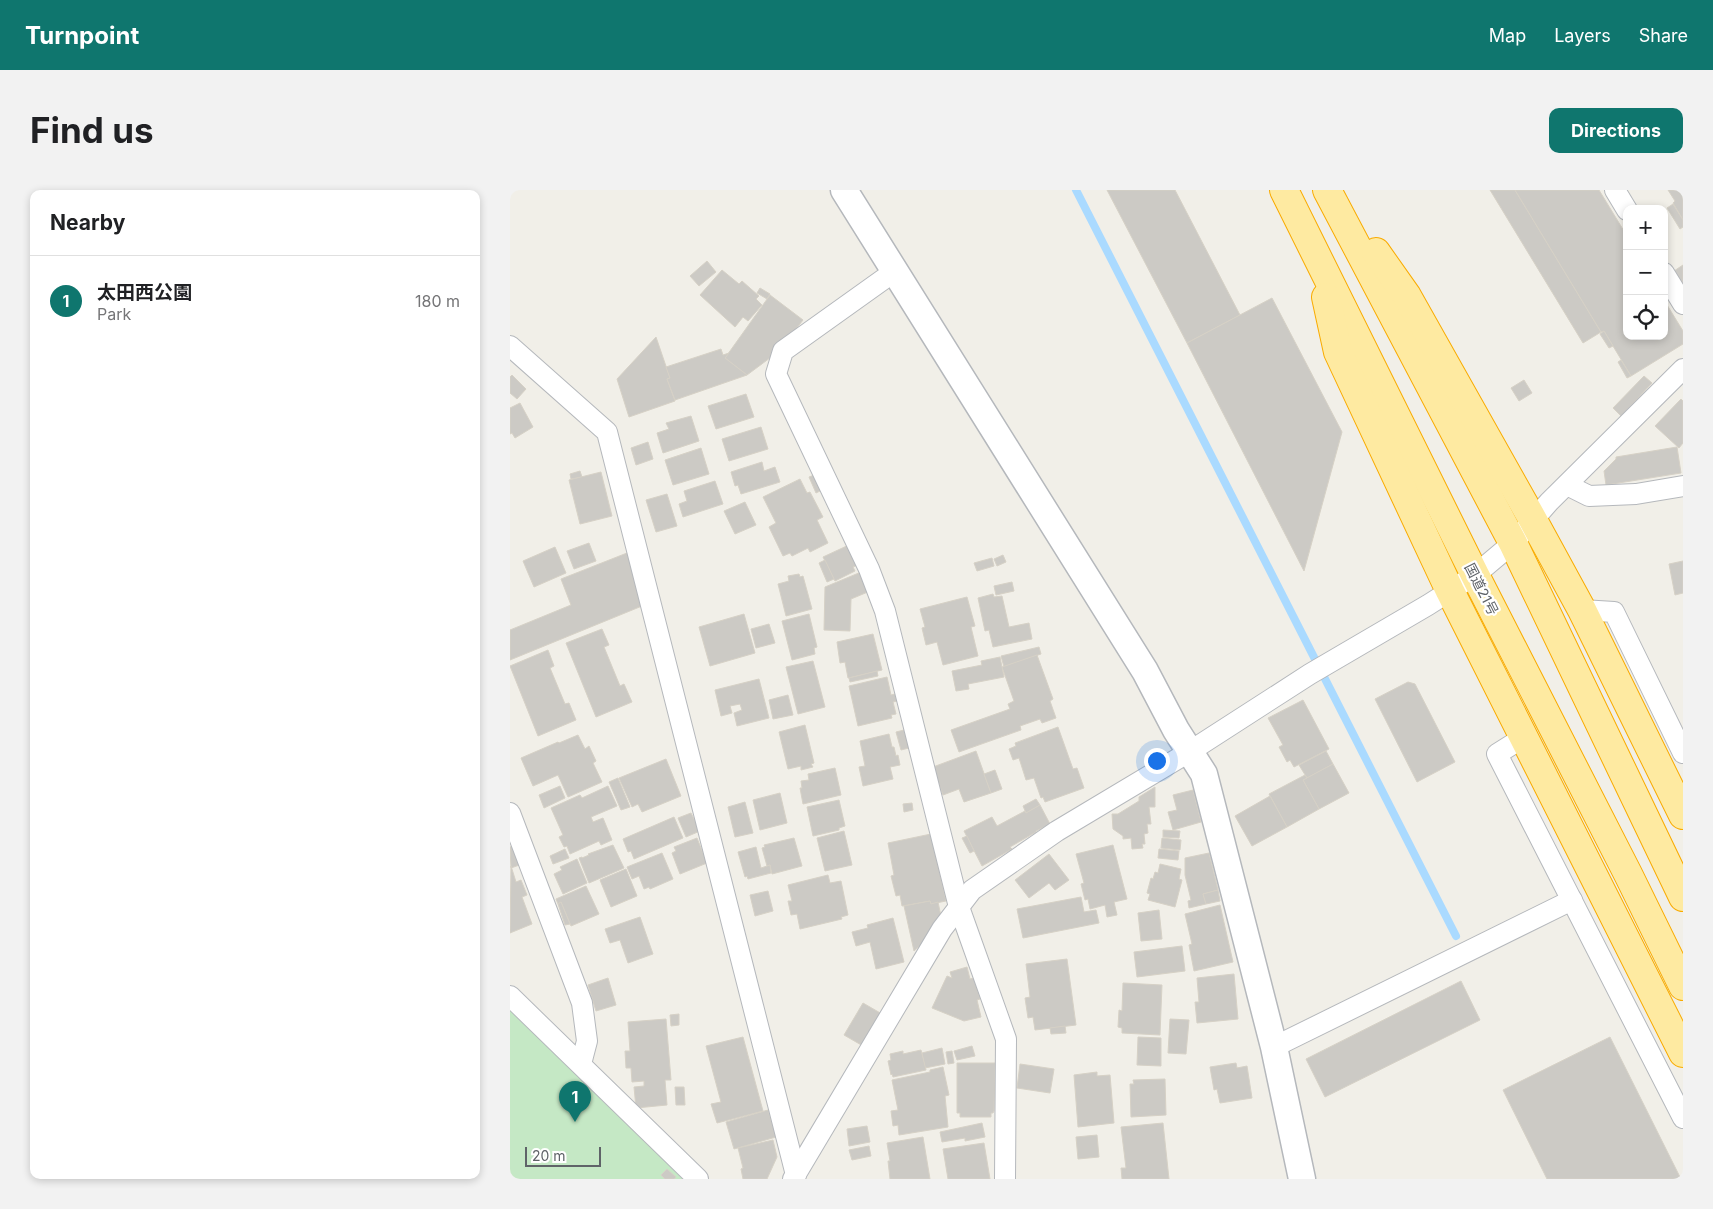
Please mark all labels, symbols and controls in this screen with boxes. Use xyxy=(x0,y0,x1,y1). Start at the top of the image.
text: Turnpoint xyxy=(25,21,139,50)
text: Map xyxy=(1489,25,1526,46)
text: Layers xyxy=(1554,25,1611,46)
text: Share xyxy=(1639,25,1688,46)
button: Directions xyxy=(1549,108,1683,153)
text: Find us xyxy=(30,109,154,151)
map controls xyxy=(1623,205,1668,340)
button: + xyxy=(1623,205,1668,250)
text: Nearby xyxy=(50,210,125,235)
button: − xyxy=(1623,250,1668,295)
text: 太田西公園 xyxy=(97,281,192,304)
text: 1 xyxy=(63,291,69,311)
text: 180 m xyxy=(415,291,460,311)
button: locate xyxy=(1623,295,1668,340)
text: Park xyxy=(97,304,131,324)
street label: 国道21号 xyxy=(1462,560,1502,618)
your location xyxy=(1144,748,1170,774)
pin: 1 xyxy=(559,1081,591,1122)
scale bar xyxy=(525,1144,601,1167)
text: 20 m xyxy=(532,1147,566,1164)

